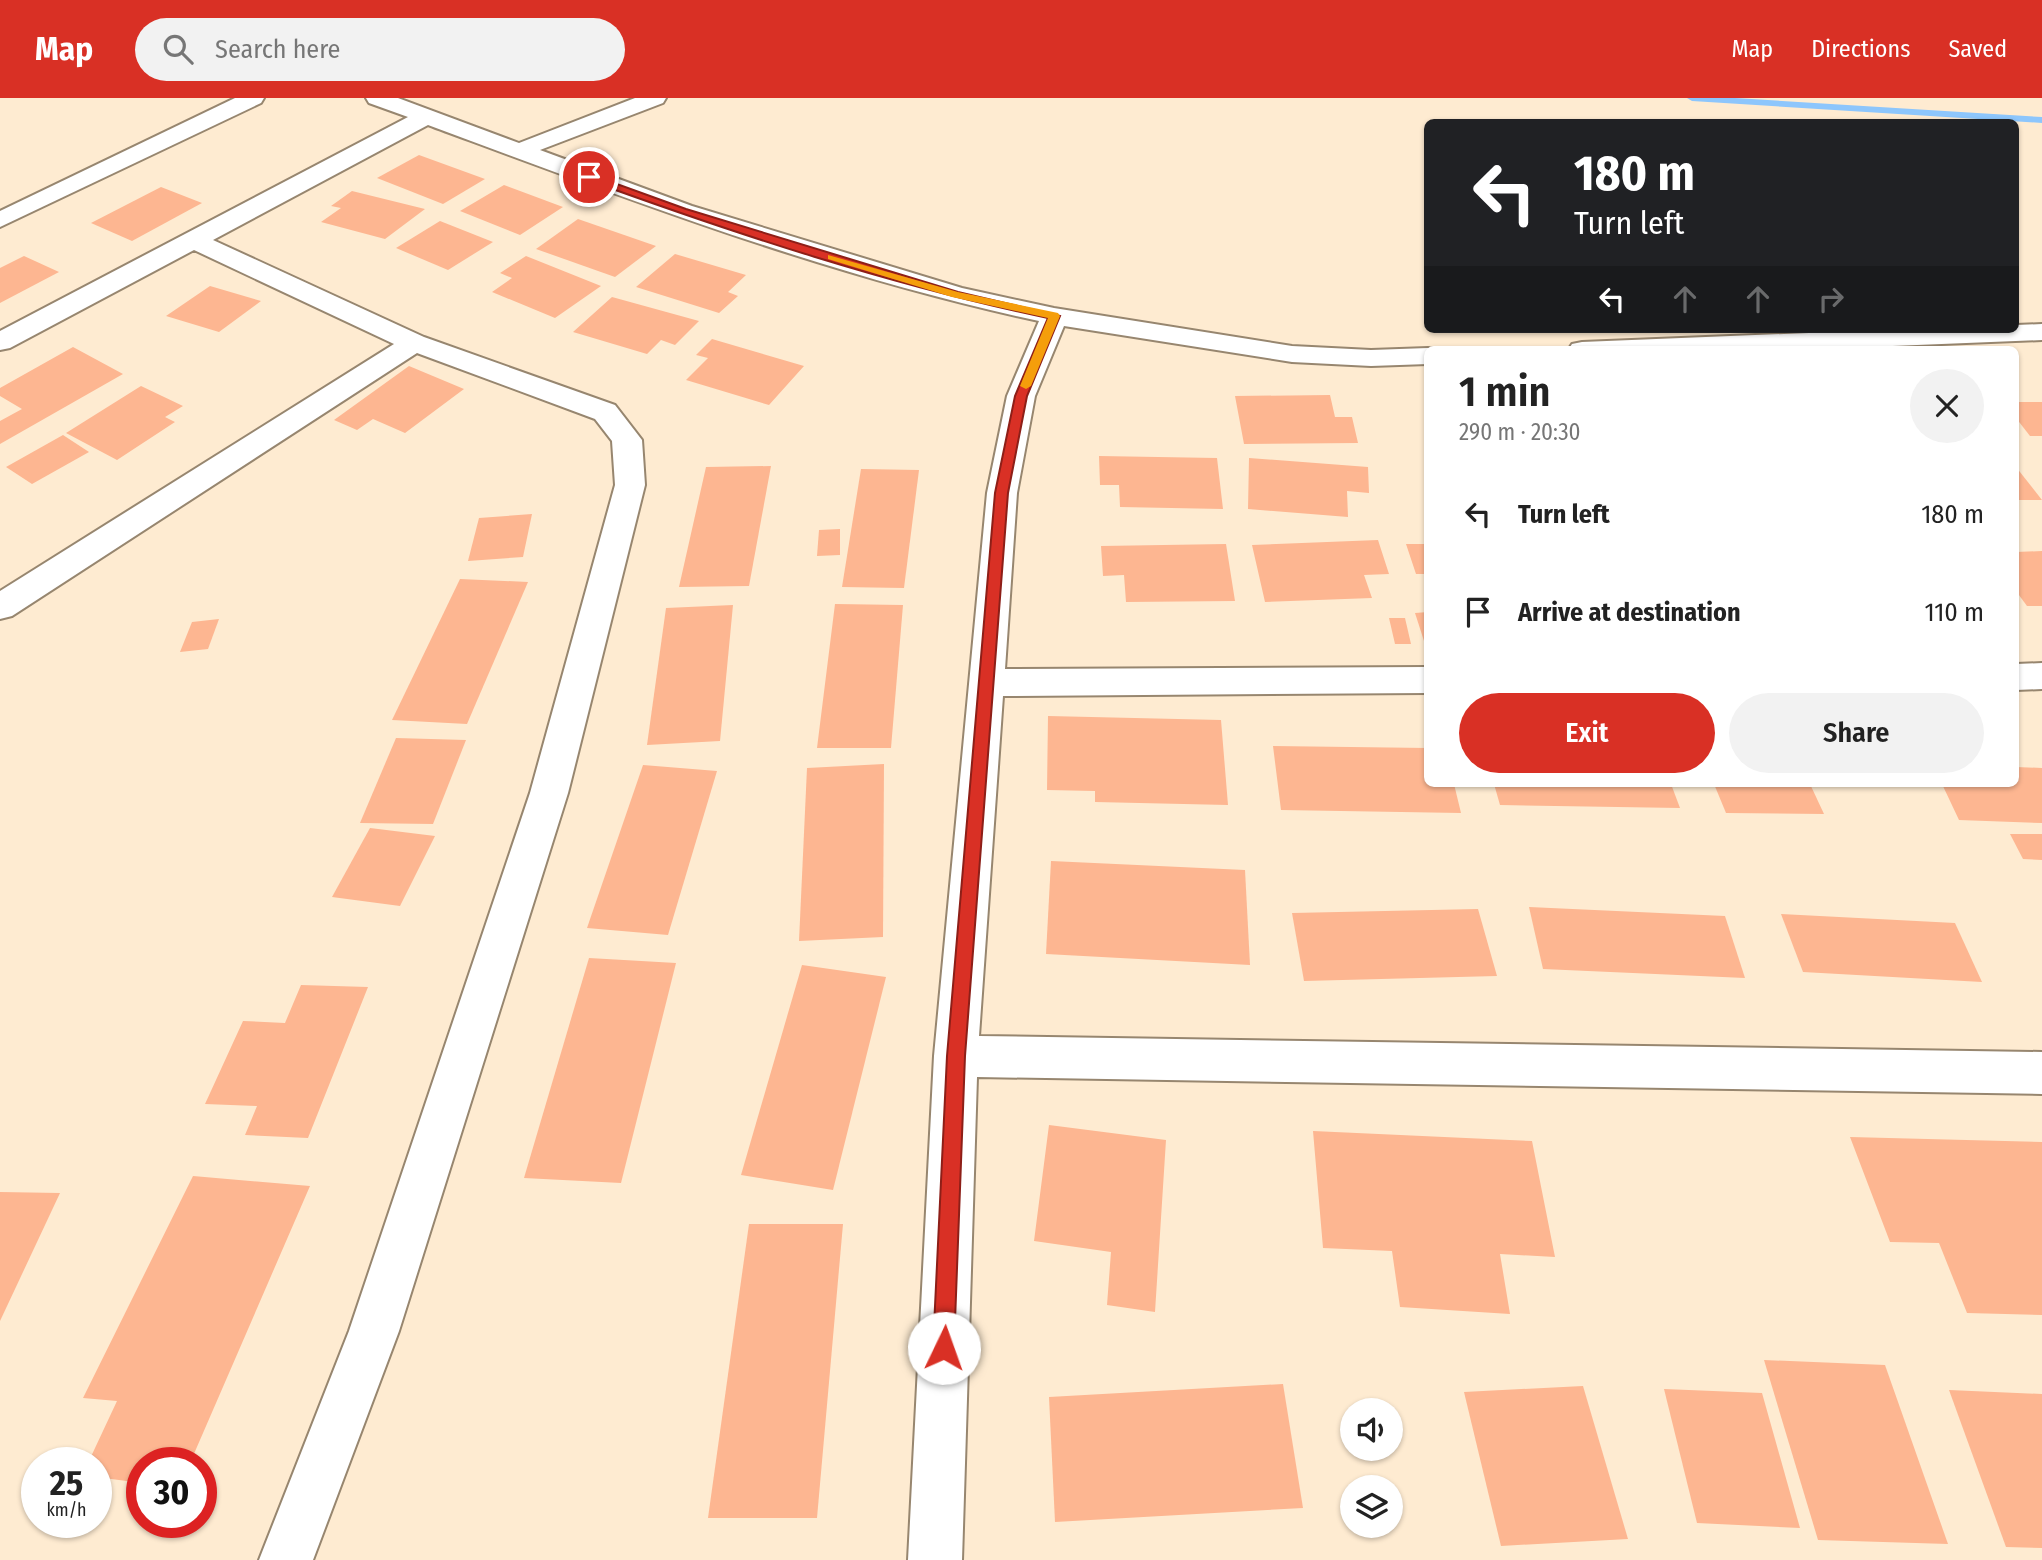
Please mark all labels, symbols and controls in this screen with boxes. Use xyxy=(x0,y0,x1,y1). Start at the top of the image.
search box xyxy=(135,18,625,81)
text: Map xyxy=(35,29,93,69)
icon: search xyxy=(159,30,197,68)
text: Search here xyxy=(215,34,340,65)
text: Map xyxy=(1732,35,1773,63)
text: Directions xyxy=(1811,35,1910,63)
text: Saved xyxy=(1948,35,2007,63)
text: 180 m xyxy=(1574,144,1695,203)
pin xyxy=(559,147,619,207)
icon: left xyxy=(1459,147,1550,238)
icon: arrive xyxy=(570,158,608,196)
text: Turn left xyxy=(1574,204,1684,242)
icon: left xyxy=(1593,280,1631,318)
icon: ahead xyxy=(1666,280,1704,318)
icon: ahead xyxy=(1739,280,1777,318)
icon: right xyxy=(1812,280,1850,318)
text: 1 min xyxy=(1459,367,1550,417)
button: close xyxy=(1910,369,1984,443)
text: 290 m · 20:30 xyxy=(1459,418,1581,446)
icon: left xyxy=(1459,495,1497,533)
text: Turn left xyxy=(1518,499,1610,530)
text: 180 m xyxy=(1921,499,1984,530)
icon: arrive xyxy=(1459,593,1497,631)
text: Arrive at destination xyxy=(1518,597,1741,628)
text: 110 m xyxy=(1924,597,1984,628)
button: Exit xyxy=(1459,693,1715,773)
button: Share xyxy=(1729,693,1984,773)
position arrow xyxy=(907,1311,981,1385)
map controls xyxy=(1340,1398,1403,1538)
button: sound xyxy=(1340,1398,1403,1461)
speed limit sign: 30 xyxy=(126,1447,217,1538)
text: 25 xyxy=(50,1462,83,1504)
button: layers xyxy=(1340,1475,1403,1538)
text: km/h xyxy=(46,1499,87,1521)

